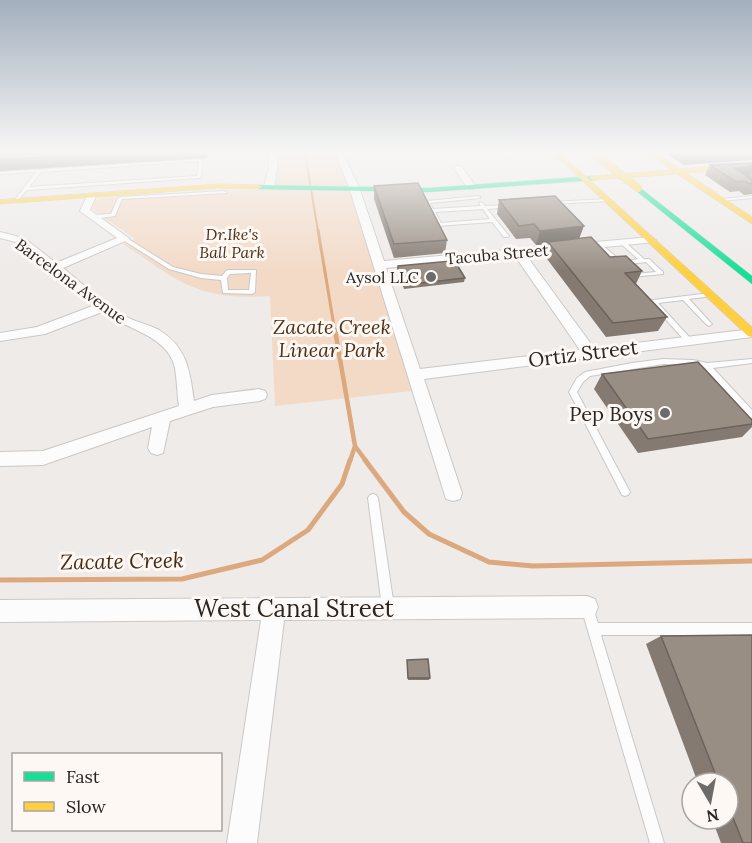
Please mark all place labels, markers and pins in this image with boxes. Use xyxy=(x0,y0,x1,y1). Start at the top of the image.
place label: Aysol LLC xyxy=(345,267,419,287)
marker: Aysol LLC xyxy=(424,270,438,284)
place label: Pep Boys xyxy=(569,401,653,426)
marker: Pep Boys xyxy=(658,406,672,420)

